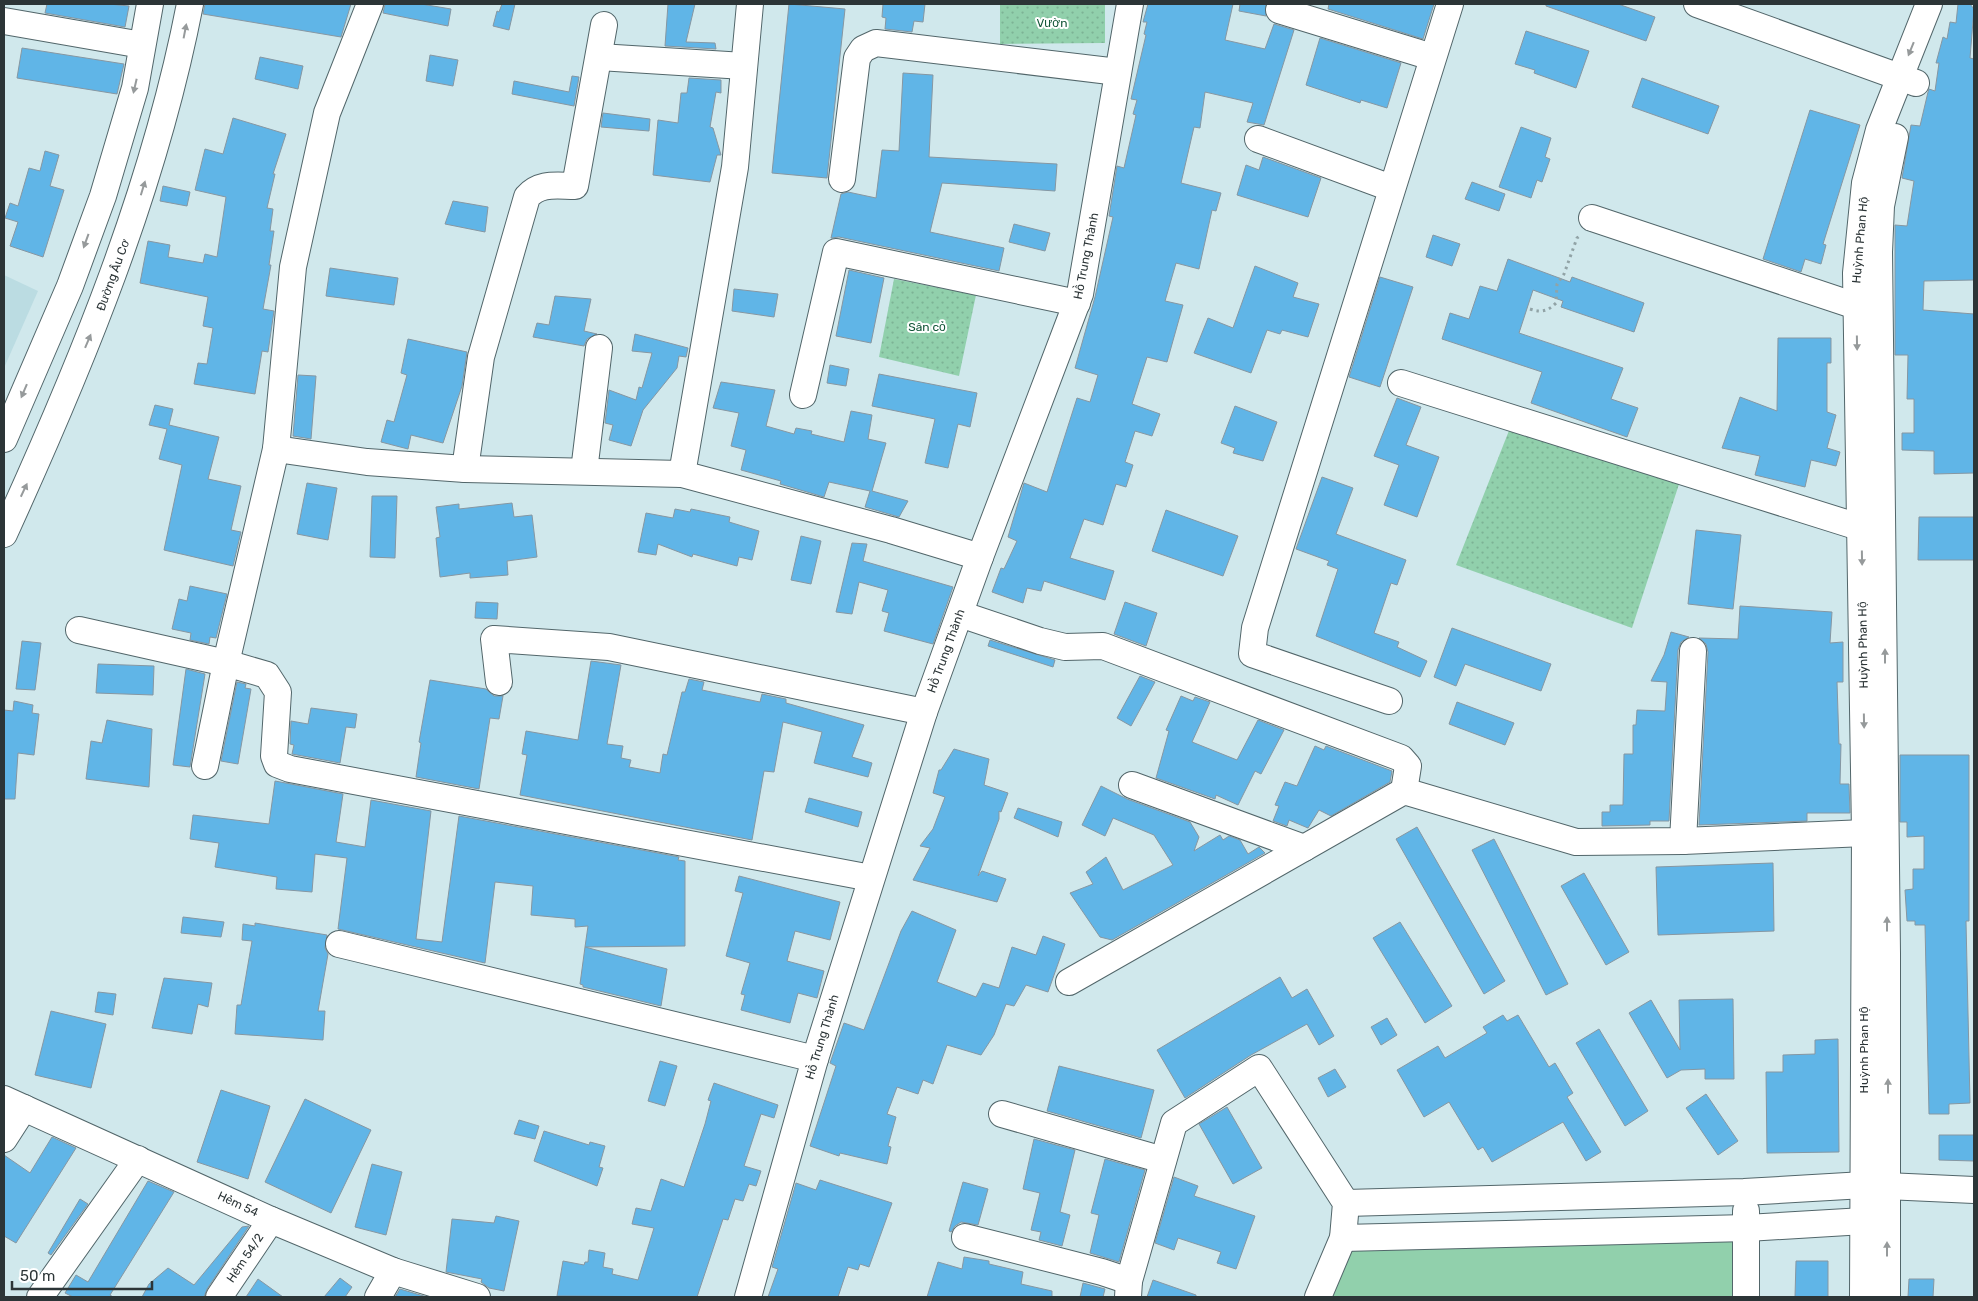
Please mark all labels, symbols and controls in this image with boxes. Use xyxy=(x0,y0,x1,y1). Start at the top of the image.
park label: Vườn xyxy=(1036,16,1068,30)
one-way arrow xyxy=(181,23,189,39)
one-way arrow xyxy=(1907,42,1915,57)
one-way arrow xyxy=(131,79,139,94)
one-way arrow xyxy=(139,180,147,195)
street label: Huỳnh Phan Hộ xyxy=(1849,196,1871,284)
street label: Hồ Trung Thành xyxy=(1070,211,1101,301)
one-way arrow xyxy=(82,234,90,249)
street label: Đường Âu Cơ xyxy=(94,237,133,313)
park label: Sân cỏ xyxy=(908,320,946,334)
one-way arrow xyxy=(84,334,92,348)
one-way arrow xyxy=(1853,335,1861,351)
one-way arrow xyxy=(20,384,28,398)
one-way arrow xyxy=(20,483,28,497)
one-way arrow xyxy=(1858,550,1866,566)
street label: Huỳnh Phan Hộ xyxy=(1855,601,1871,689)
street label: Hồ Trung Thành xyxy=(924,607,968,695)
one-way arrow xyxy=(1881,648,1889,664)
one-way arrow xyxy=(1860,713,1868,729)
one-way arrow xyxy=(1883,915,1891,931)
street label: Hồ Trung Thành xyxy=(802,993,842,1081)
street label: Huỳnh Phan Hộ xyxy=(1857,1006,1871,1094)
one-way arrow xyxy=(1884,1078,1892,1094)
street label: Hẻm 54 xyxy=(215,1188,261,1220)
street label: Hẻm 54/2 xyxy=(224,1231,266,1285)
one-way arrow xyxy=(1884,1240,1892,1256)
scale bar xyxy=(12,1258,152,1290)
text: 50 m xyxy=(20,1267,55,1285)

